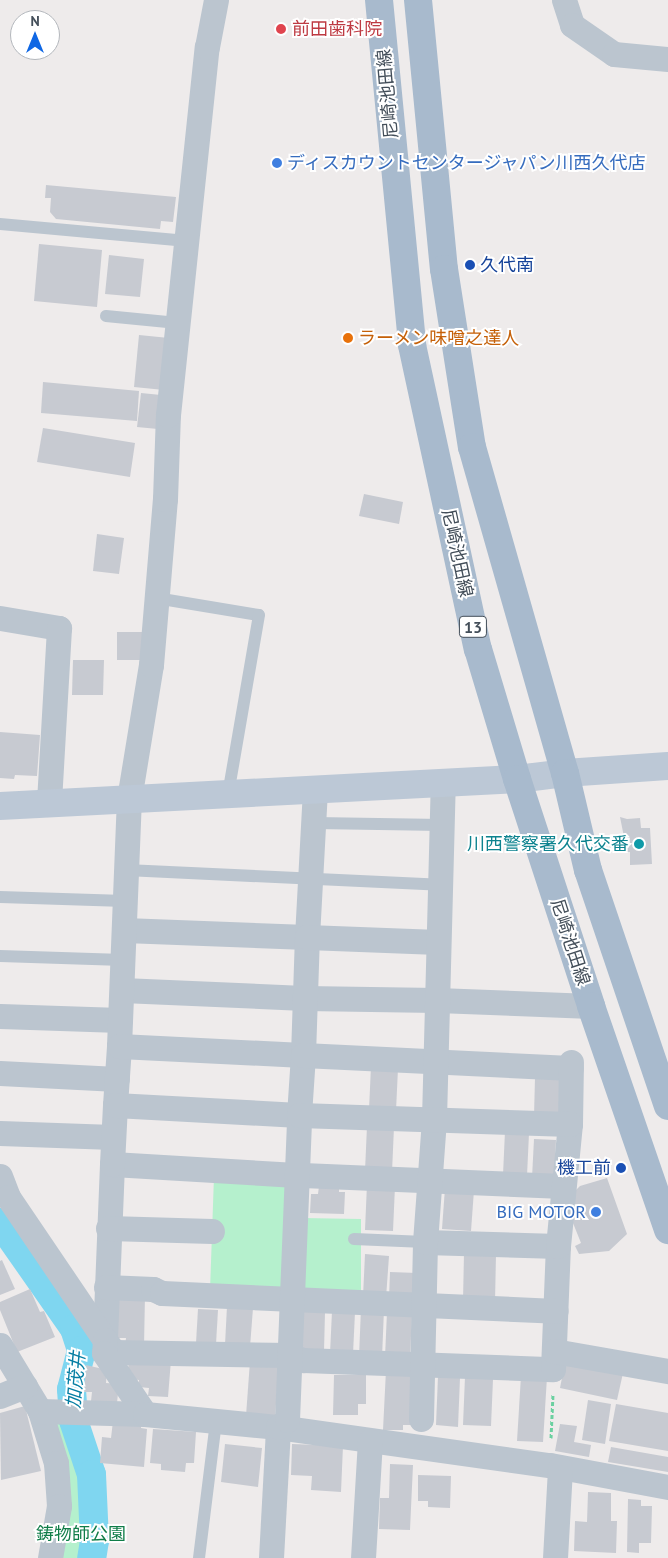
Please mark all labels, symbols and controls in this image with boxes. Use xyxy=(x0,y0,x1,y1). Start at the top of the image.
north arrow xyxy=(10,10,60,60)
text: N xyxy=(30,12,40,30)
place label: 前田歯科院 xyxy=(292,18,382,40)
marker: 前田歯科院 xyxy=(274,22,288,36)
street label: 尼崎池田線 xyxy=(373,48,403,140)
place label: ディスカウントセンタージャパン川西久代店 xyxy=(287,152,647,174)
marker: ディスカウントセンタージャパン川西久代店 xyxy=(271,157,283,169)
place label: 久代南 xyxy=(480,254,534,276)
marker: 久代南 xyxy=(464,259,476,271)
place label: ラーメン味噌之達人 xyxy=(358,327,520,349)
marker: ラーメン味噌之達人 xyxy=(342,332,354,344)
street label: 尼崎池田線 xyxy=(437,507,477,599)
road number: 13 xyxy=(458,614,488,640)
place label: 川西警察署久代交番 xyxy=(467,833,629,855)
marker: 川西警察署久代交番 xyxy=(633,838,645,850)
street label: 尼崎池田線 xyxy=(546,896,594,988)
place label: 機工前 xyxy=(557,1157,611,1179)
marker: 機工前 xyxy=(615,1162,627,1174)
place label: BIG MOTOR xyxy=(497,1201,586,1223)
marker: BIG MOTOR xyxy=(590,1206,602,1218)
water label: 加茂井 xyxy=(62,1351,90,1409)
park label: 鋳物師公園 xyxy=(36,1523,126,1545)

